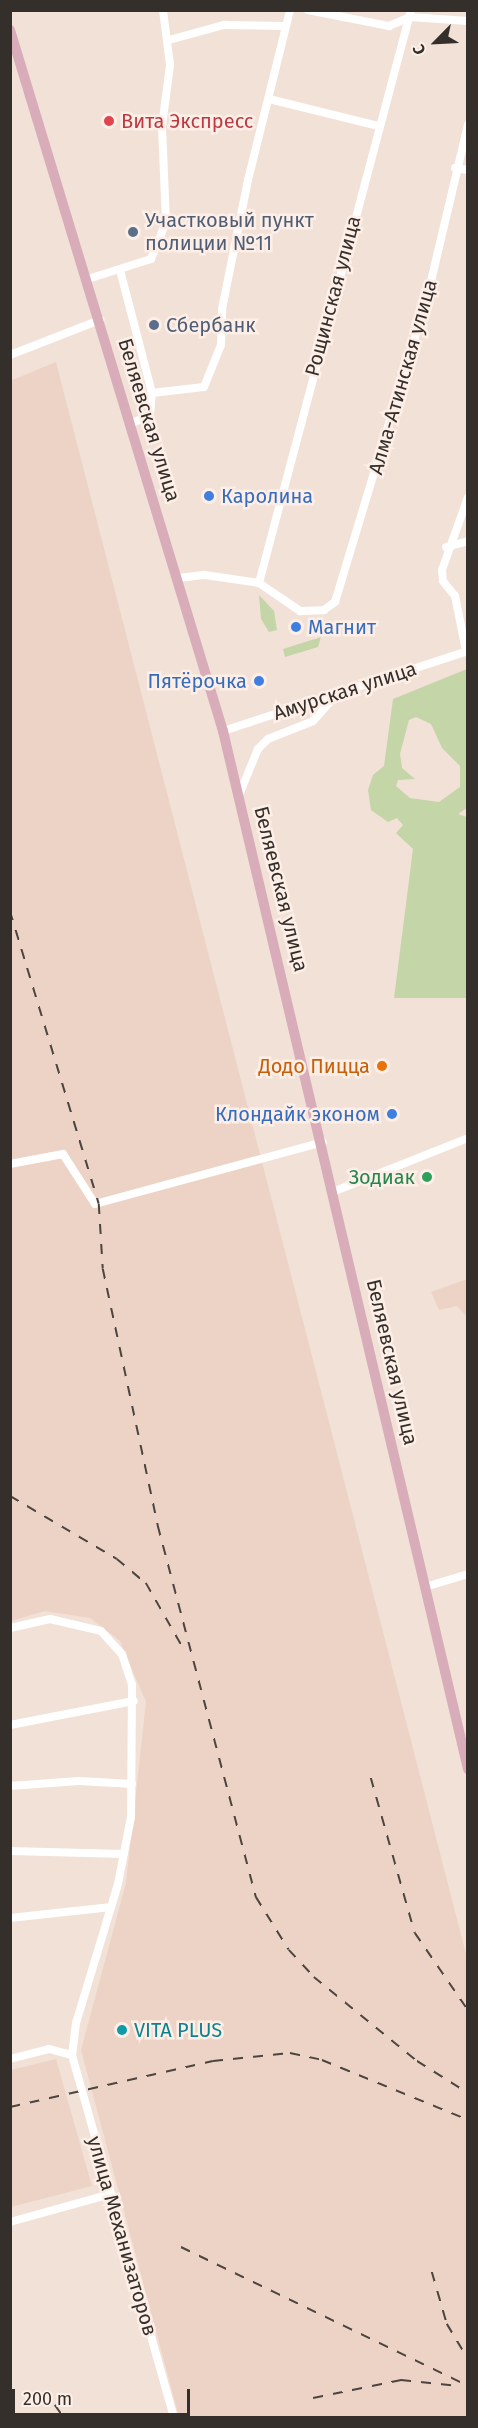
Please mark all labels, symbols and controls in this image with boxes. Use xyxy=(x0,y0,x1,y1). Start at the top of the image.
north arrow xyxy=(406,12,466,72)
text: С xyxy=(409,41,430,58)
place label: Вита Экспресс xyxy=(121,109,253,133)
marker: Вита Экспресс xyxy=(102,114,116,128)
place label: Участковый пункт полиции №11 xyxy=(145,208,314,255)
street label: Рощинская улица xyxy=(300,213,366,379)
marker: Участковый пункт полиции №11 xyxy=(126,225,140,239)
street label: Алма-Атинская улица xyxy=(364,277,442,477)
place label: Сбербанк xyxy=(166,313,256,337)
marker: Сбербанк xyxy=(147,318,161,332)
street label: Беляевская улица xyxy=(113,335,185,505)
place label: Каролина xyxy=(221,484,313,508)
marker: Каролина xyxy=(202,489,216,503)
place label: Магнит xyxy=(308,615,376,639)
marker: Магнит xyxy=(289,620,303,634)
street label: Амурская улица xyxy=(270,657,420,725)
place label: Пятёрочка xyxy=(148,669,247,693)
marker: Пятёрочка xyxy=(252,674,266,688)
street label: Беляевская улица xyxy=(249,804,313,974)
place label: Додо Пицца xyxy=(258,1054,370,1078)
marker: Додо Пицца xyxy=(375,1059,389,1073)
place label: Клондайк эконом xyxy=(215,1102,380,1126)
marker: Клондайк эконом xyxy=(385,1107,399,1121)
place label: Зодиак xyxy=(349,1165,415,1189)
marker: Зодиак xyxy=(420,1170,434,1184)
street label: Беляевская улица xyxy=(361,1277,423,1447)
place label: VITA PLUS xyxy=(134,2018,222,2042)
marker: VITA PLUS xyxy=(115,2023,129,2037)
street label: улица Механизаторов xyxy=(82,2133,162,2339)
scale bar xyxy=(15,2377,194,2415)
text: 200 m xyxy=(23,2388,72,2410)

